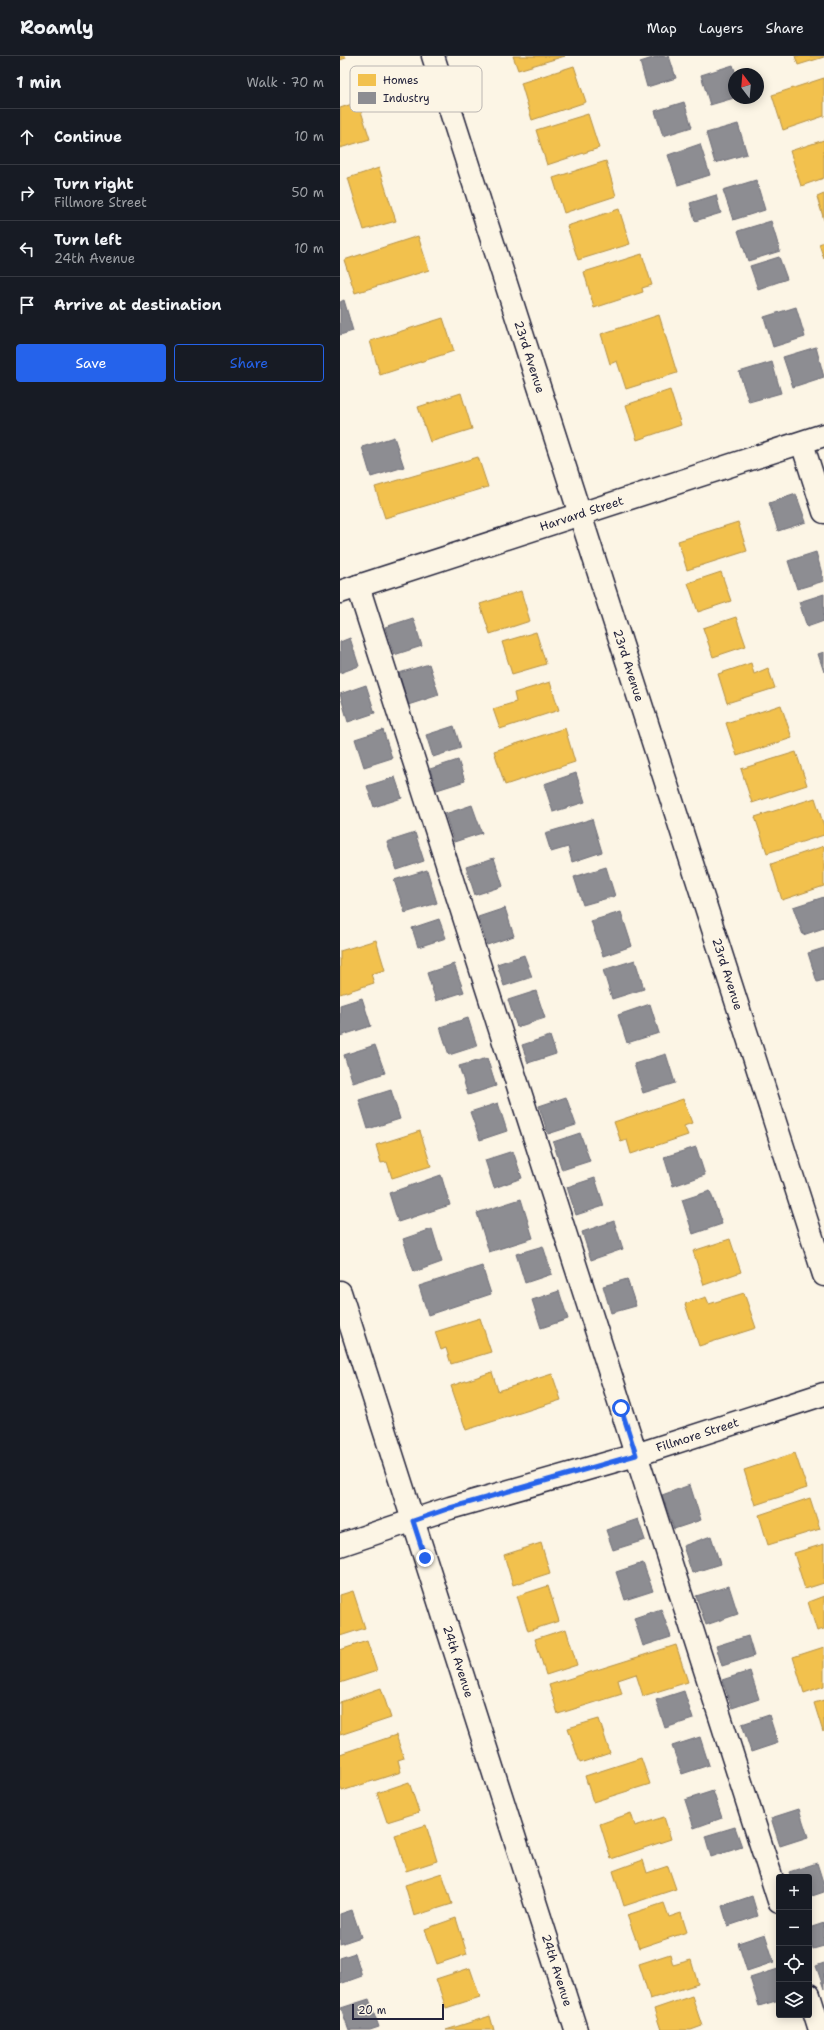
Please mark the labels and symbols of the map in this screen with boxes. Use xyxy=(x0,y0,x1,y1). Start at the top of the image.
legend xyxy=(350,66,482,112)
north arrow xyxy=(728,68,764,104)
text: Homes xyxy=(383,73,419,88)
text: Industry xyxy=(383,91,430,106)
street label: 23rd Avenue xyxy=(510,319,549,395)
street label: Harvard Street xyxy=(538,493,626,535)
street label: 23rd Avenue xyxy=(609,627,648,704)
street label: 23rd Avenue xyxy=(708,936,747,1012)
route start xyxy=(612,1399,630,1417)
street label: Fillmore Street xyxy=(654,1414,741,1456)
route end xyxy=(416,1549,434,1567)
street label: 24th Avenue xyxy=(439,1623,477,1700)
street label: 24th Avenue xyxy=(538,1932,576,2009)
scale bar xyxy=(352,2002,444,2021)

